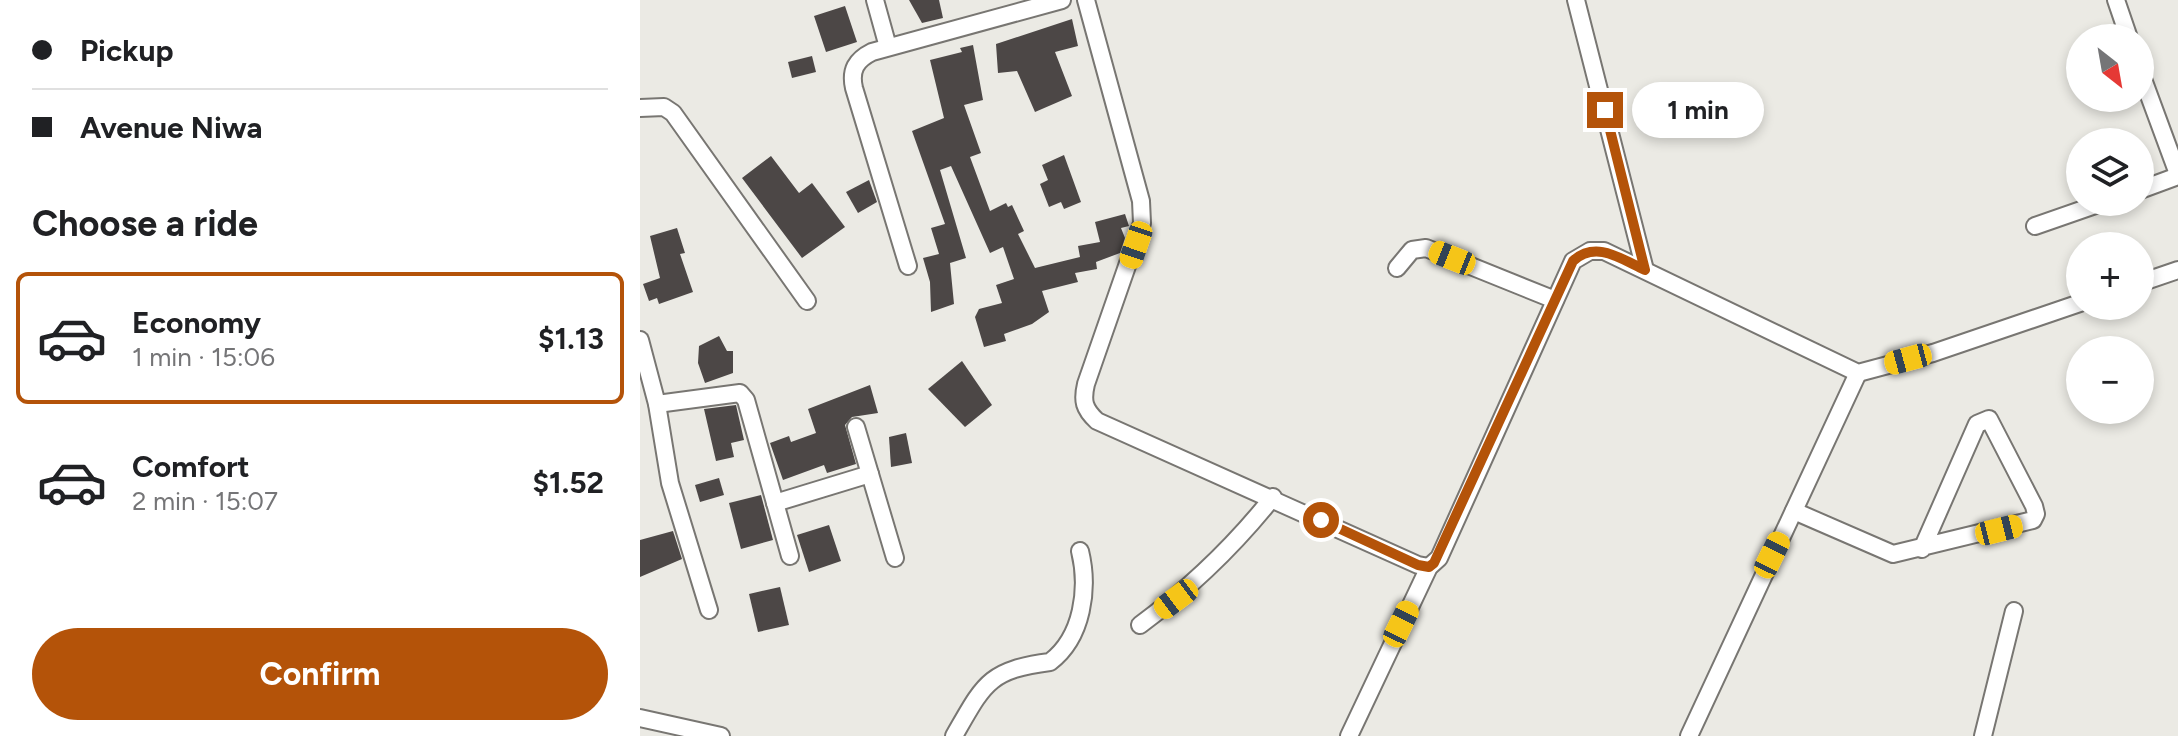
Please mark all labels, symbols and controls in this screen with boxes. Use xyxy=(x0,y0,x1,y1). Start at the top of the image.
north arrow xyxy=(2066,24,2154,112)
map controls xyxy=(2066,24,2154,424)
text: Pickup xyxy=(80,32,174,69)
callout: 1 min xyxy=(1633,82,1765,138)
route end xyxy=(1587,92,1623,128)
text: 1 min xyxy=(1667,94,1729,126)
text: Avenue Niwa xyxy=(80,109,262,146)
button: layers xyxy=(2066,128,2154,216)
text: Choose a ride xyxy=(32,202,258,245)
car xyxy=(1117,218,1155,272)
button: + xyxy=(2066,232,2154,320)
car xyxy=(1425,238,1479,278)
icon: car xyxy=(36,302,108,374)
text: Economy xyxy=(132,304,261,341)
text: $1.13 xyxy=(538,320,604,357)
button: − xyxy=(2066,336,2154,424)
text: 1 min · 15:06 xyxy=(132,341,275,373)
car xyxy=(1882,341,1934,377)
icon: car xyxy=(36,446,108,518)
text: Comfort xyxy=(132,448,250,485)
text: $1.52 xyxy=(532,464,604,501)
text: 2 min · 15:07 xyxy=(132,485,278,517)
route start xyxy=(1303,502,1339,538)
car xyxy=(1973,513,2025,547)
car xyxy=(1751,528,1793,582)
car xyxy=(1150,575,1202,623)
car xyxy=(1380,597,1422,651)
button: Confirm xyxy=(32,628,608,720)

